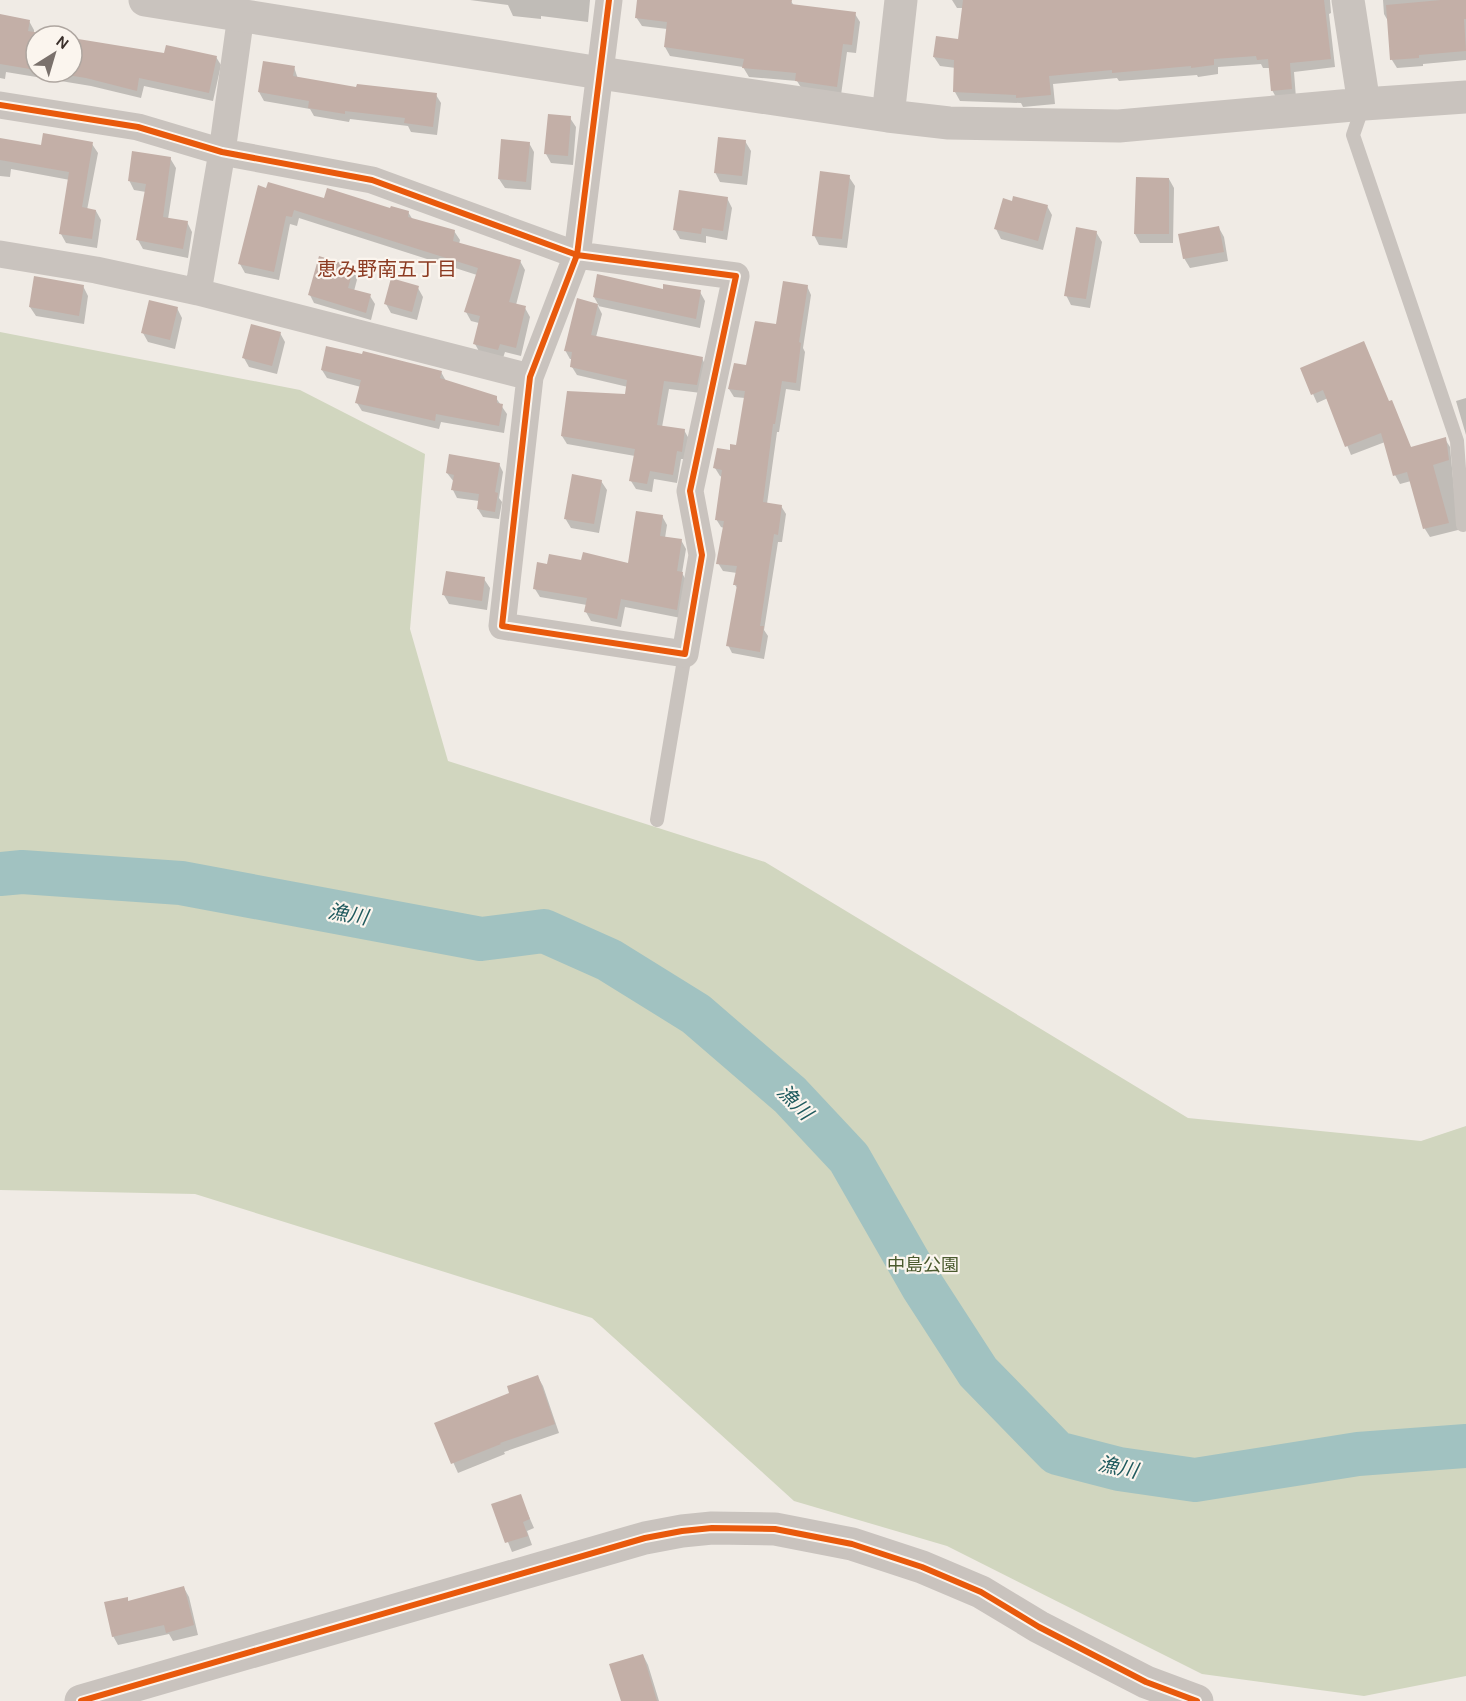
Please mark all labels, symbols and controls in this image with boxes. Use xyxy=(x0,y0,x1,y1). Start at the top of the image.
north arrow xyxy=(24,24,84,84)
text: N xyxy=(52,31,73,53)
district label: 恵み野南五丁目 xyxy=(317,258,457,281)
water label: 漁川 xyxy=(326,900,372,930)
water label: 漁川 xyxy=(772,1080,818,1126)
park label: 中島公園 xyxy=(887,1254,959,1276)
water label: 漁川 xyxy=(1096,1452,1142,1483)

